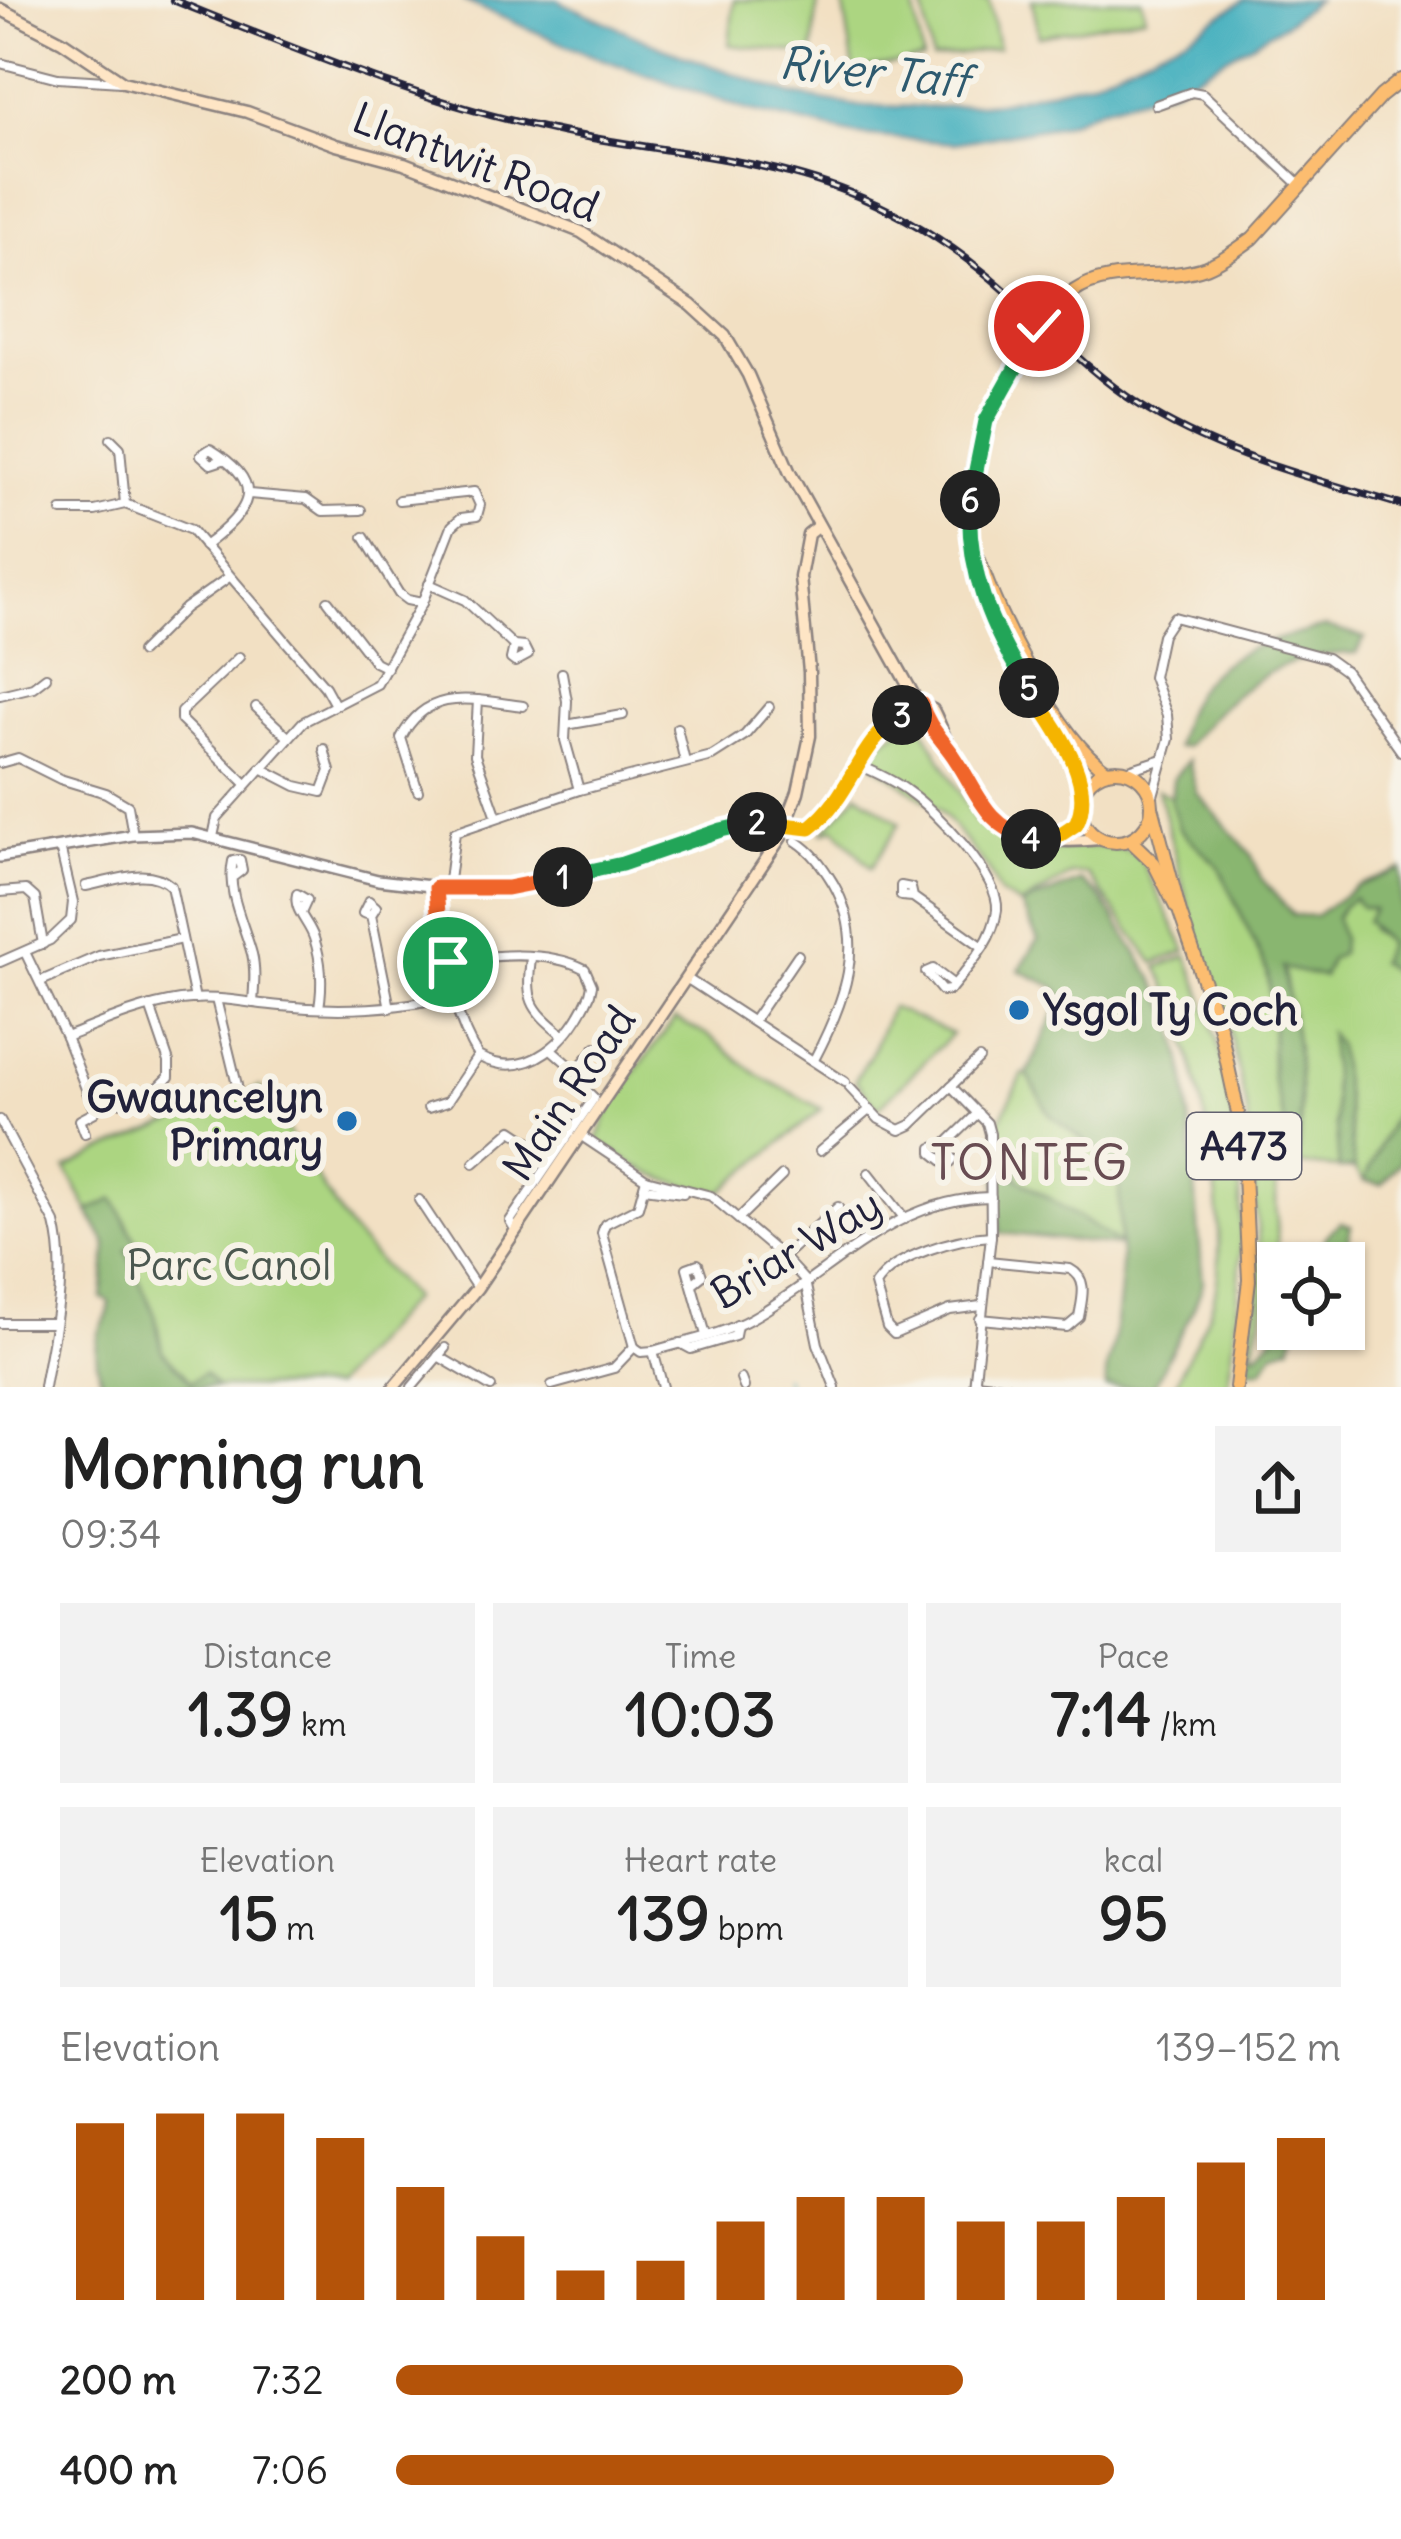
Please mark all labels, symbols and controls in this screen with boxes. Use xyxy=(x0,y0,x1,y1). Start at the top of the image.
water label: River Taff xyxy=(777,34,980,111)
street label: Llantwit Road xyxy=(346,91,606,233)
pin xyxy=(988,275,1090,377)
icon: check xyxy=(1006,293,1072,359)
pin: 6 xyxy=(940,470,1000,530)
text: 6 xyxy=(960,479,980,521)
pin: 5 xyxy=(999,658,1059,718)
text: 5 xyxy=(1020,667,1038,709)
pin: 3 xyxy=(872,685,932,745)
text: 3 xyxy=(893,694,911,736)
pin: 2 xyxy=(727,792,787,852)
text: 2 xyxy=(748,801,766,843)
pin: 4 xyxy=(1001,809,1061,869)
text: 4 xyxy=(1021,818,1041,860)
pin: 1 xyxy=(533,847,593,907)
text: 1 xyxy=(556,856,570,898)
pin xyxy=(397,911,499,1013)
icon: arrive xyxy=(415,929,481,995)
place label: Ysgol Ty Coch xyxy=(1042,984,1298,1036)
street label: Main Road xyxy=(492,996,646,1190)
marker: Ysgol Ty Coch xyxy=(1006,997,1032,1023)
place label: Gwauncelyn Primary xyxy=(86,1071,323,1171)
marker: Gwauncelyn Primary xyxy=(334,1108,360,1134)
road number: A473 xyxy=(1187,1113,1301,1179)
district label: TONTEG xyxy=(930,1133,1130,1193)
street label: Briar Way xyxy=(701,1178,891,1320)
park label: Parc Canol xyxy=(127,1239,331,1291)
map controls xyxy=(1257,1242,1365,1350)
button: locate xyxy=(1257,1242,1365,1350)
text: Morning run xyxy=(60,1423,424,1506)
button: share xyxy=(1215,1426,1341,1552)
text: 09:34 xyxy=(60,1510,162,1559)
text: Distance xyxy=(203,1635,332,1677)
text: Time xyxy=(665,1635,736,1677)
text: Pace xyxy=(1098,1635,1169,1677)
text: 1.39 xyxy=(188,1677,293,1752)
text: 10:03 xyxy=(625,1677,776,1752)
text: 7:14 xyxy=(1050,1677,1151,1752)
text: km xyxy=(293,1703,347,1745)
text: /km xyxy=(1151,1703,1217,1745)
text: Elevation xyxy=(200,1839,335,1881)
text: Heart rate xyxy=(624,1839,777,1881)
text: kcal xyxy=(1104,1839,1163,1881)
text: 15 xyxy=(220,1881,278,1956)
text: 139 xyxy=(617,1881,710,1956)
text: 95 xyxy=(1099,1881,1168,1956)
text: m xyxy=(278,1907,315,1949)
text: bpm xyxy=(710,1907,784,1949)
text: Elevation xyxy=(60,2023,220,2072)
text: 139–152 m xyxy=(1156,2023,1341,2072)
text: 200 m xyxy=(60,2356,176,2405)
text: 7:32 xyxy=(252,2356,323,2405)
text: 400 m xyxy=(60,2446,177,2495)
text: 7:06 xyxy=(252,2446,328,2495)

